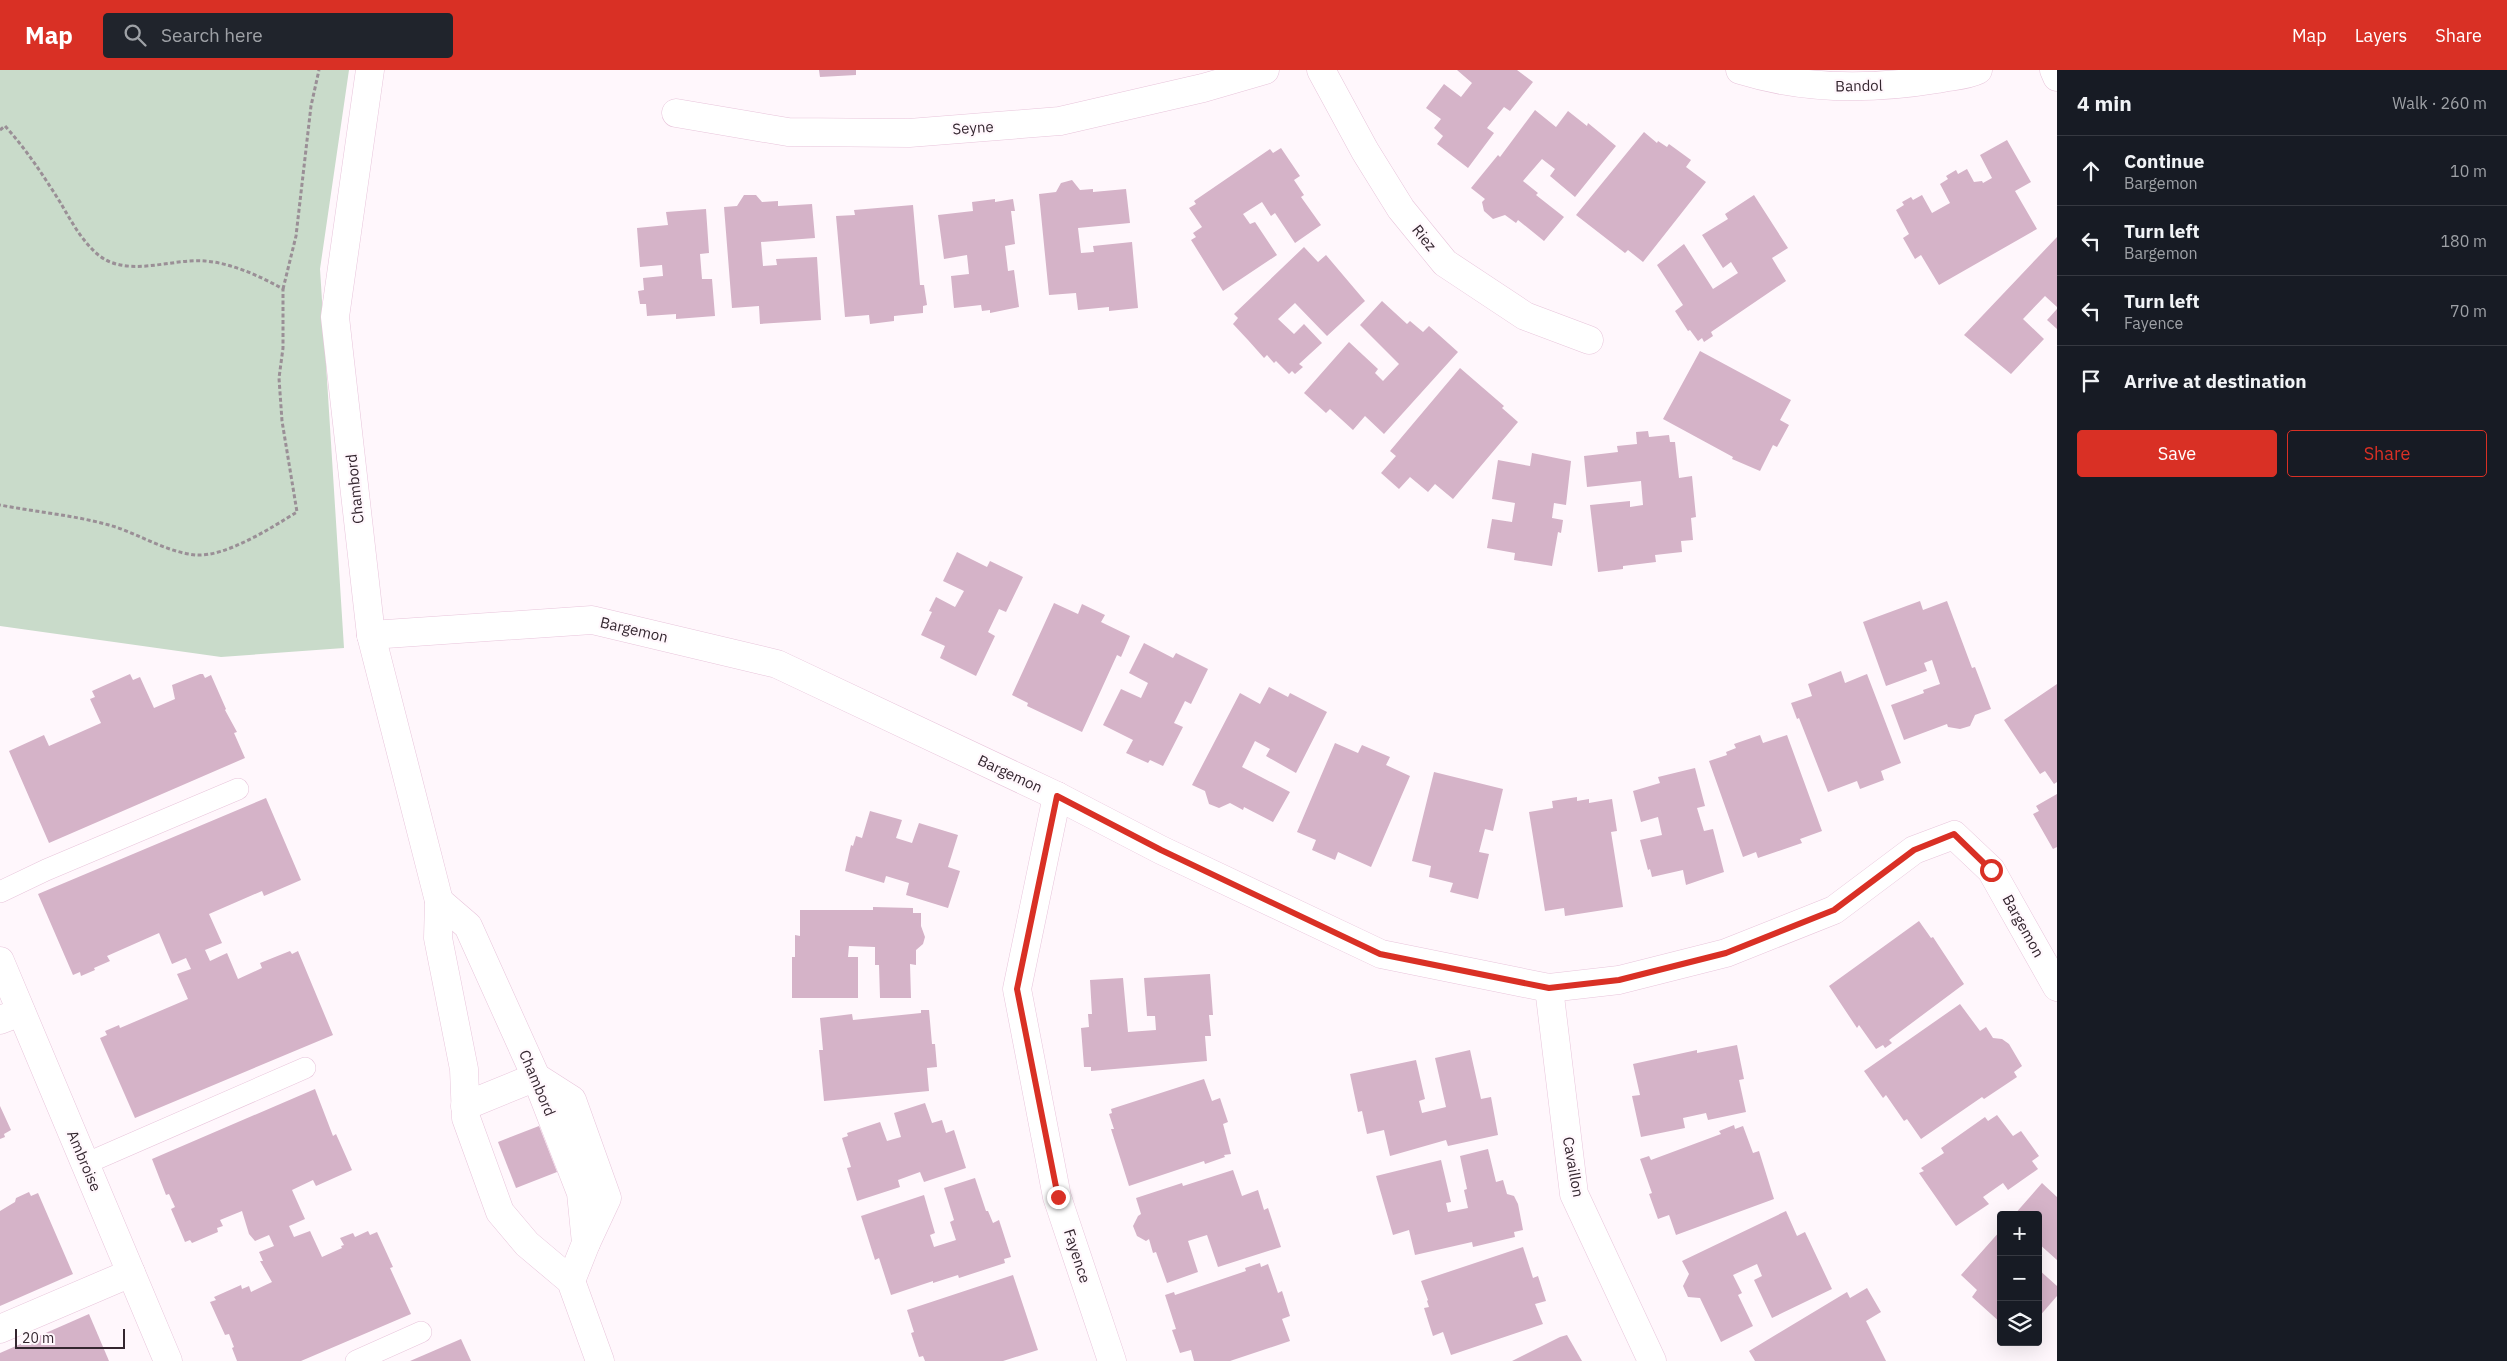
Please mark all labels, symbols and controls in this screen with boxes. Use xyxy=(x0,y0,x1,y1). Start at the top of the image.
search box xyxy=(103,13,453,58)
text: Map xyxy=(25,19,73,51)
icon: search xyxy=(121,21,149,49)
text: Search here xyxy=(161,23,263,47)
text: Map xyxy=(2292,24,2327,47)
text: Layers xyxy=(2355,24,2407,47)
text: Share xyxy=(2435,24,2482,47)
street label: Bandol xyxy=(1835,76,1883,95)
text: 4 min xyxy=(2077,89,2132,117)
text: Walk · 260 m xyxy=(2392,93,2487,113)
street label: Seyne xyxy=(952,117,994,138)
text: Continue xyxy=(2124,149,2204,173)
icon: ahead xyxy=(2077,157,2105,185)
text: 10 m xyxy=(2450,161,2487,181)
text: Bargemon xyxy=(2124,173,2198,193)
text: Turn left xyxy=(2124,219,2200,243)
street label: Riez xyxy=(1408,221,1441,255)
icon: left xyxy=(2077,227,2105,255)
text: 180 m xyxy=(2440,231,2487,251)
text: Bargemon xyxy=(2124,243,2198,263)
text: Turn left xyxy=(2124,289,2200,313)
icon: left xyxy=(2077,297,2105,325)
text: 70 m xyxy=(2450,301,2487,321)
text: Fayence xyxy=(2124,313,2183,333)
icon: arrive xyxy=(2077,367,2105,395)
text: Arrive at destination xyxy=(2124,369,2307,393)
button: Save xyxy=(2077,430,2277,477)
button: Share xyxy=(2287,430,2487,477)
street label: Chambord xyxy=(341,453,368,525)
street label: Bargemon xyxy=(598,612,670,647)
street label: Bargemon xyxy=(975,750,1046,797)
route start xyxy=(1980,859,2003,882)
street label: Bargemon xyxy=(1998,891,2048,961)
street label: Chambord xyxy=(515,1047,560,1119)
street label: Ambroise xyxy=(63,1127,106,1194)
street label: Cavaillon xyxy=(1559,1135,1588,1199)
route end xyxy=(1047,1186,1070,1209)
map controls xyxy=(1997,1211,2042,1346)
button: + xyxy=(1997,1211,2042,1256)
street label: Fayence xyxy=(1060,1226,1095,1285)
button: − xyxy=(1997,1256,2042,1301)
button: layers xyxy=(1997,1301,2042,1346)
scale bar xyxy=(15,1326,125,1349)
text: 20 m xyxy=(22,1329,54,1347)

